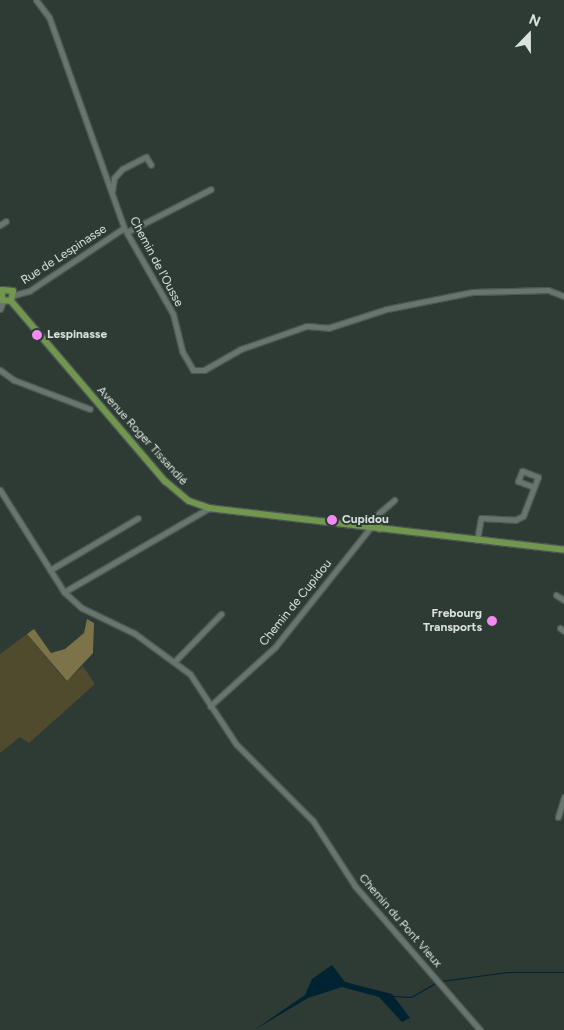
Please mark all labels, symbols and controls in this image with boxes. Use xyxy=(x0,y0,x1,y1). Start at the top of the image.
north arrow xyxy=(504,10,554,60)
text: N xyxy=(527,11,543,31)
street label: Chemin de l'Ousse xyxy=(126,215,186,309)
street label: Rue de Lespinasse xyxy=(19,222,109,288)
place label: Lespinasse xyxy=(47,328,107,342)
marker: Lespinasse xyxy=(31,329,43,341)
street label: Avenue Roger Tissandié xyxy=(94,383,190,489)
place label: Cupidou xyxy=(342,513,389,527)
marker: Cupidou xyxy=(326,514,338,526)
street label: Chemin de Cupidou xyxy=(257,557,335,649)
place label: Frebourg Transports xyxy=(423,607,482,635)
marker: Frebourg Transports xyxy=(486,615,498,627)
street label: Chemin du Pont Vieux xyxy=(355,871,445,971)

